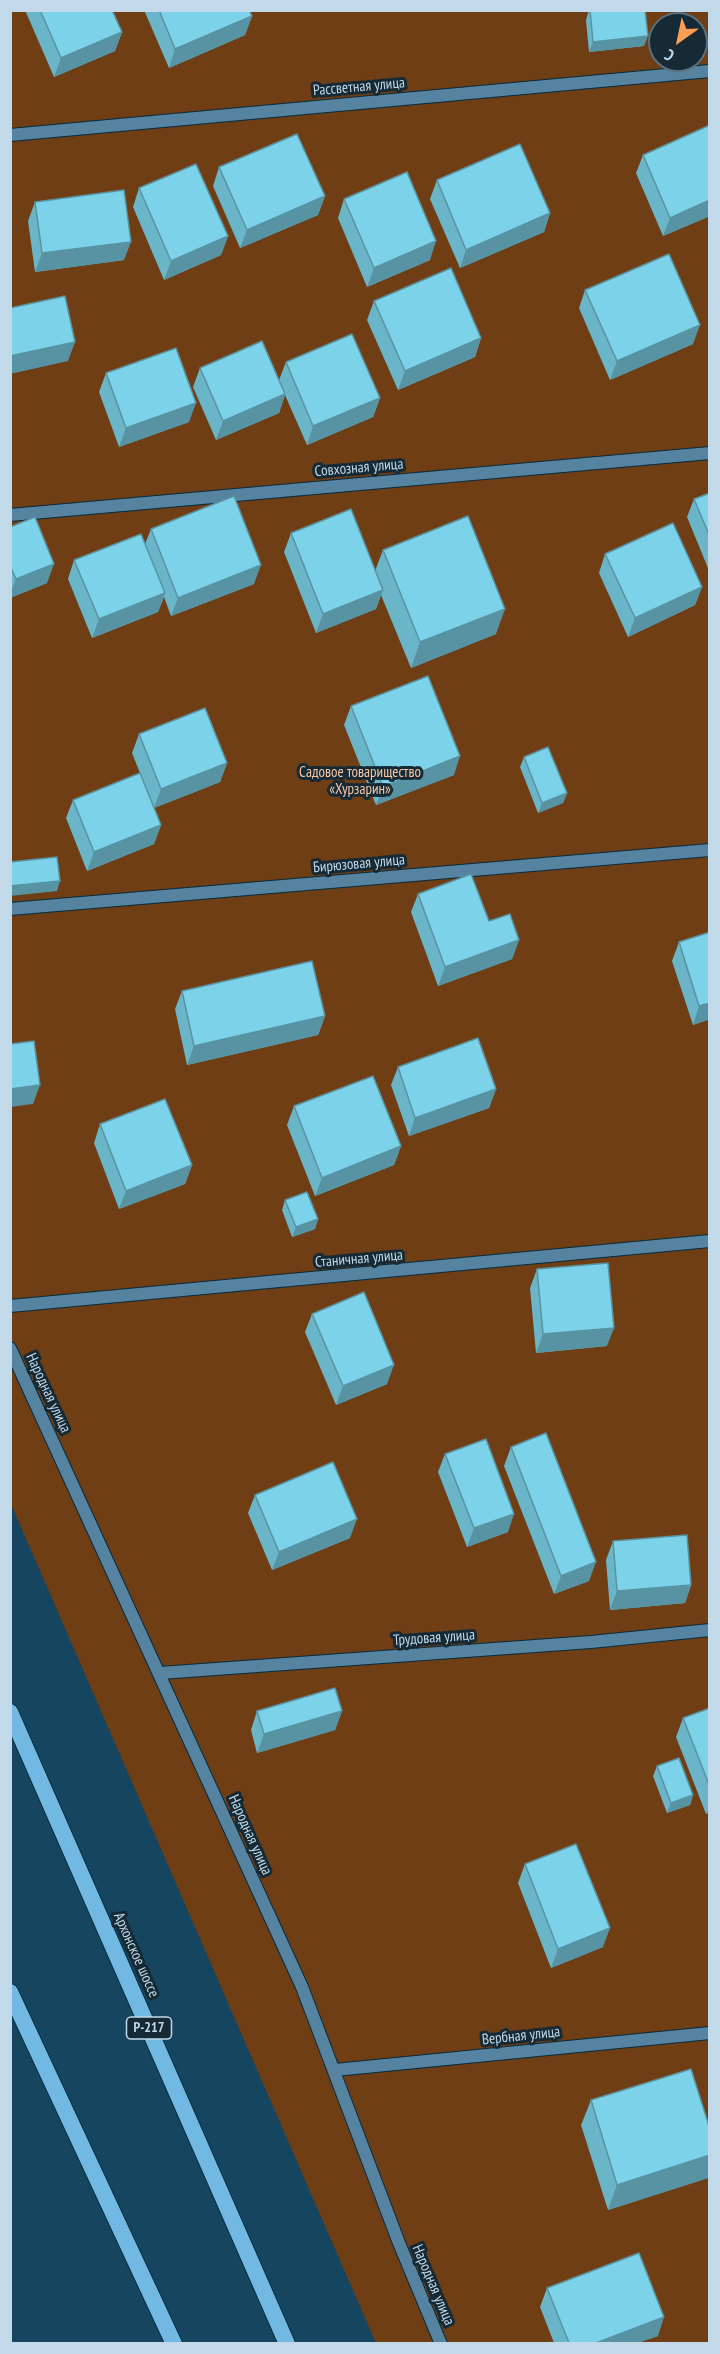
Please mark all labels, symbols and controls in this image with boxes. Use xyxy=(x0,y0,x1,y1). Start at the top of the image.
north arrow xyxy=(648,12,708,72)
text: С xyxy=(661,45,678,66)
street label: Рассветная улица xyxy=(312,74,406,100)
street label: Совхозная улица xyxy=(314,455,404,481)
park label: Садовое товарищество «Хурзарин» xyxy=(299,764,421,799)
street label: Бирюзовая улица xyxy=(312,851,406,877)
street label: Станичная улица xyxy=(314,1246,404,1272)
street label: Народная улица xyxy=(22,1350,74,1436)
street label: Трудовая улица xyxy=(392,1626,476,1650)
street label: Народная улица xyxy=(224,1792,276,1878)
street label: Архонское шоссе xyxy=(109,1910,163,2000)
road number: Р-217 xyxy=(126,2017,172,2039)
street label: Вербная улица xyxy=(481,2023,561,2049)
street label: Народная улица xyxy=(408,2242,458,2328)

